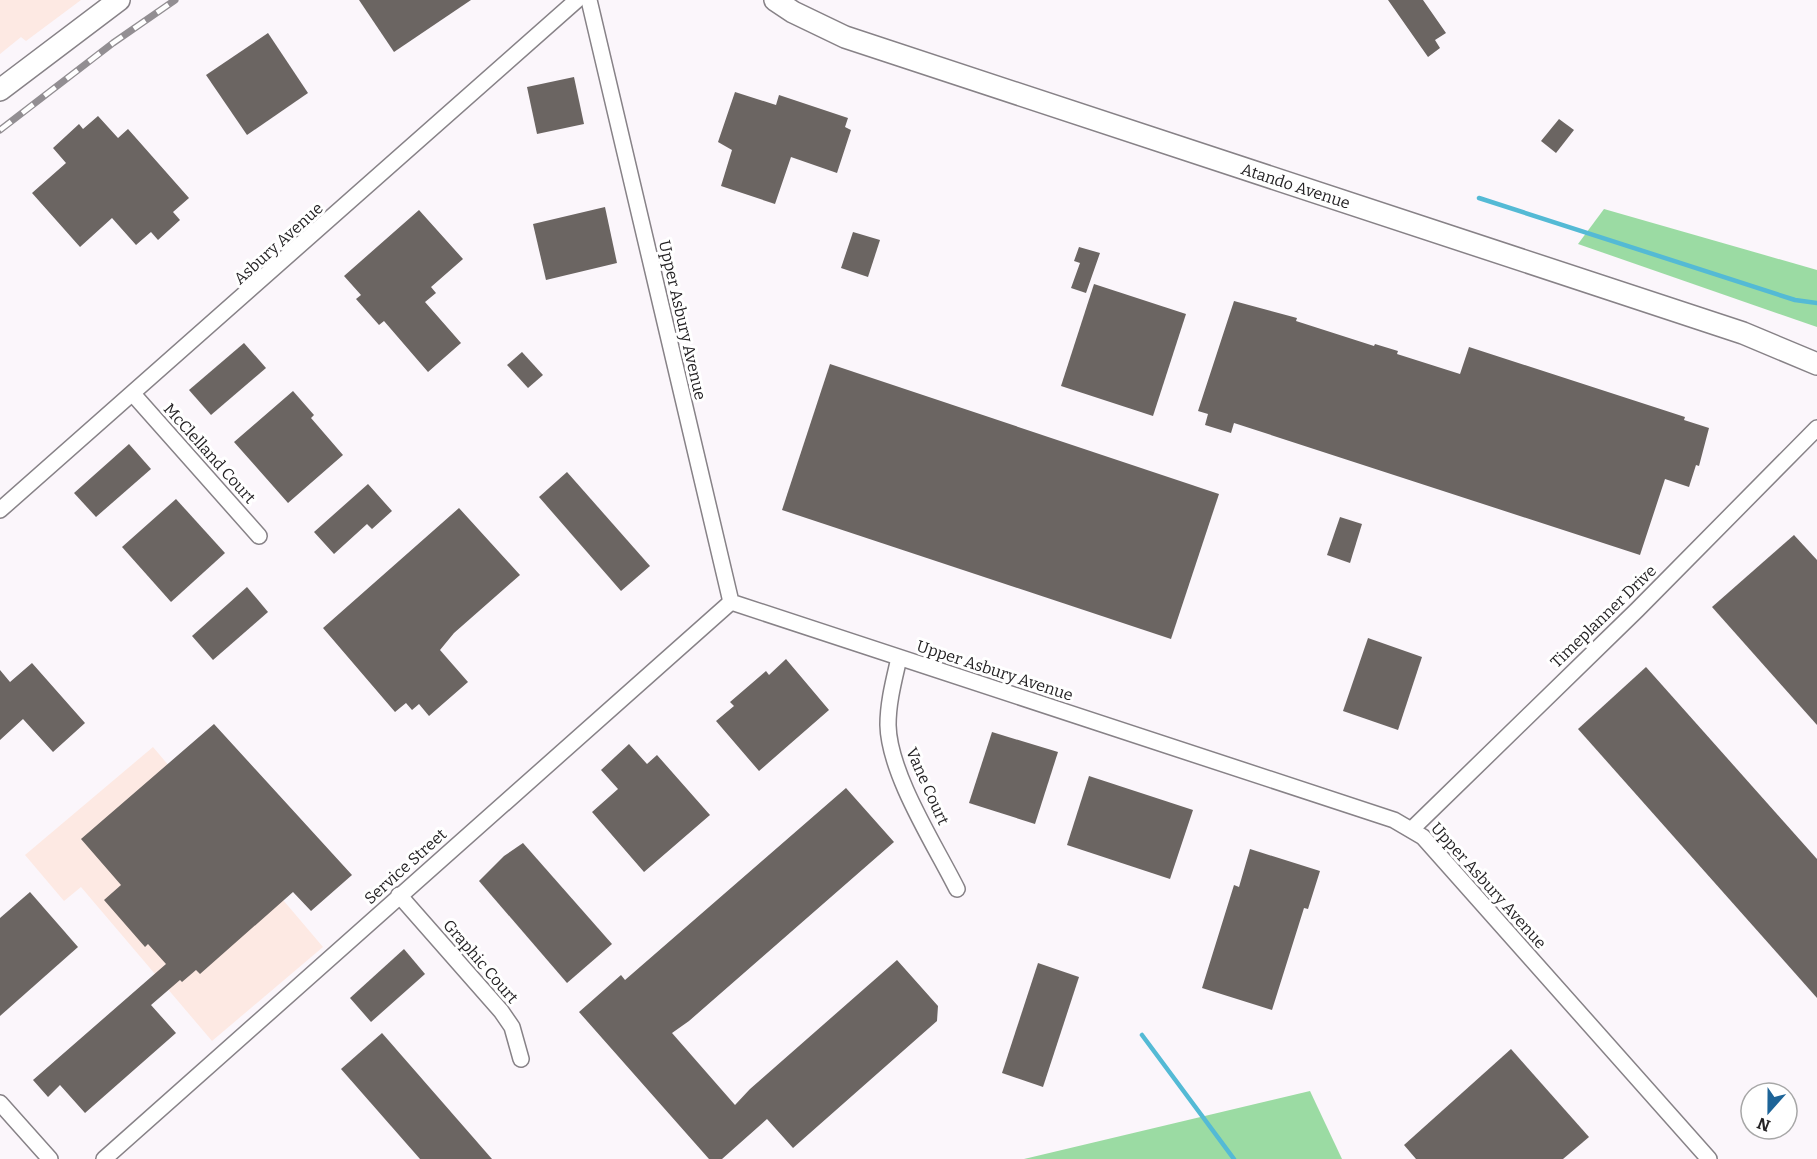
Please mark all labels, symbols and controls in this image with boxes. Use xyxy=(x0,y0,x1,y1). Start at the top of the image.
street label: Atando Avenue xyxy=(1239,159,1353,213)
street label: Asbury Avenue xyxy=(230,198,327,288)
street label: Upper Asbury Avenue xyxy=(655,238,710,402)
street label: McClelland Court xyxy=(160,399,260,507)
street label: Timeplanner Drive xyxy=(1547,561,1660,672)
street label: Upper Asbury Avenue xyxy=(914,636,1075,705)
street label: Vane Court xyxy=(902,745,953,828)
street label: Upper Asbury Avenue xyxy=(1427,818,1550,952)
street label: Service Street xyxy=(361,825,450,908)
street label: Graphic Court xyxy=(439,916,522,1007)
north arrow xyxy=(1739,1081,1799,1141)
text: N xyxy=(1755,1113,1773,1136)

